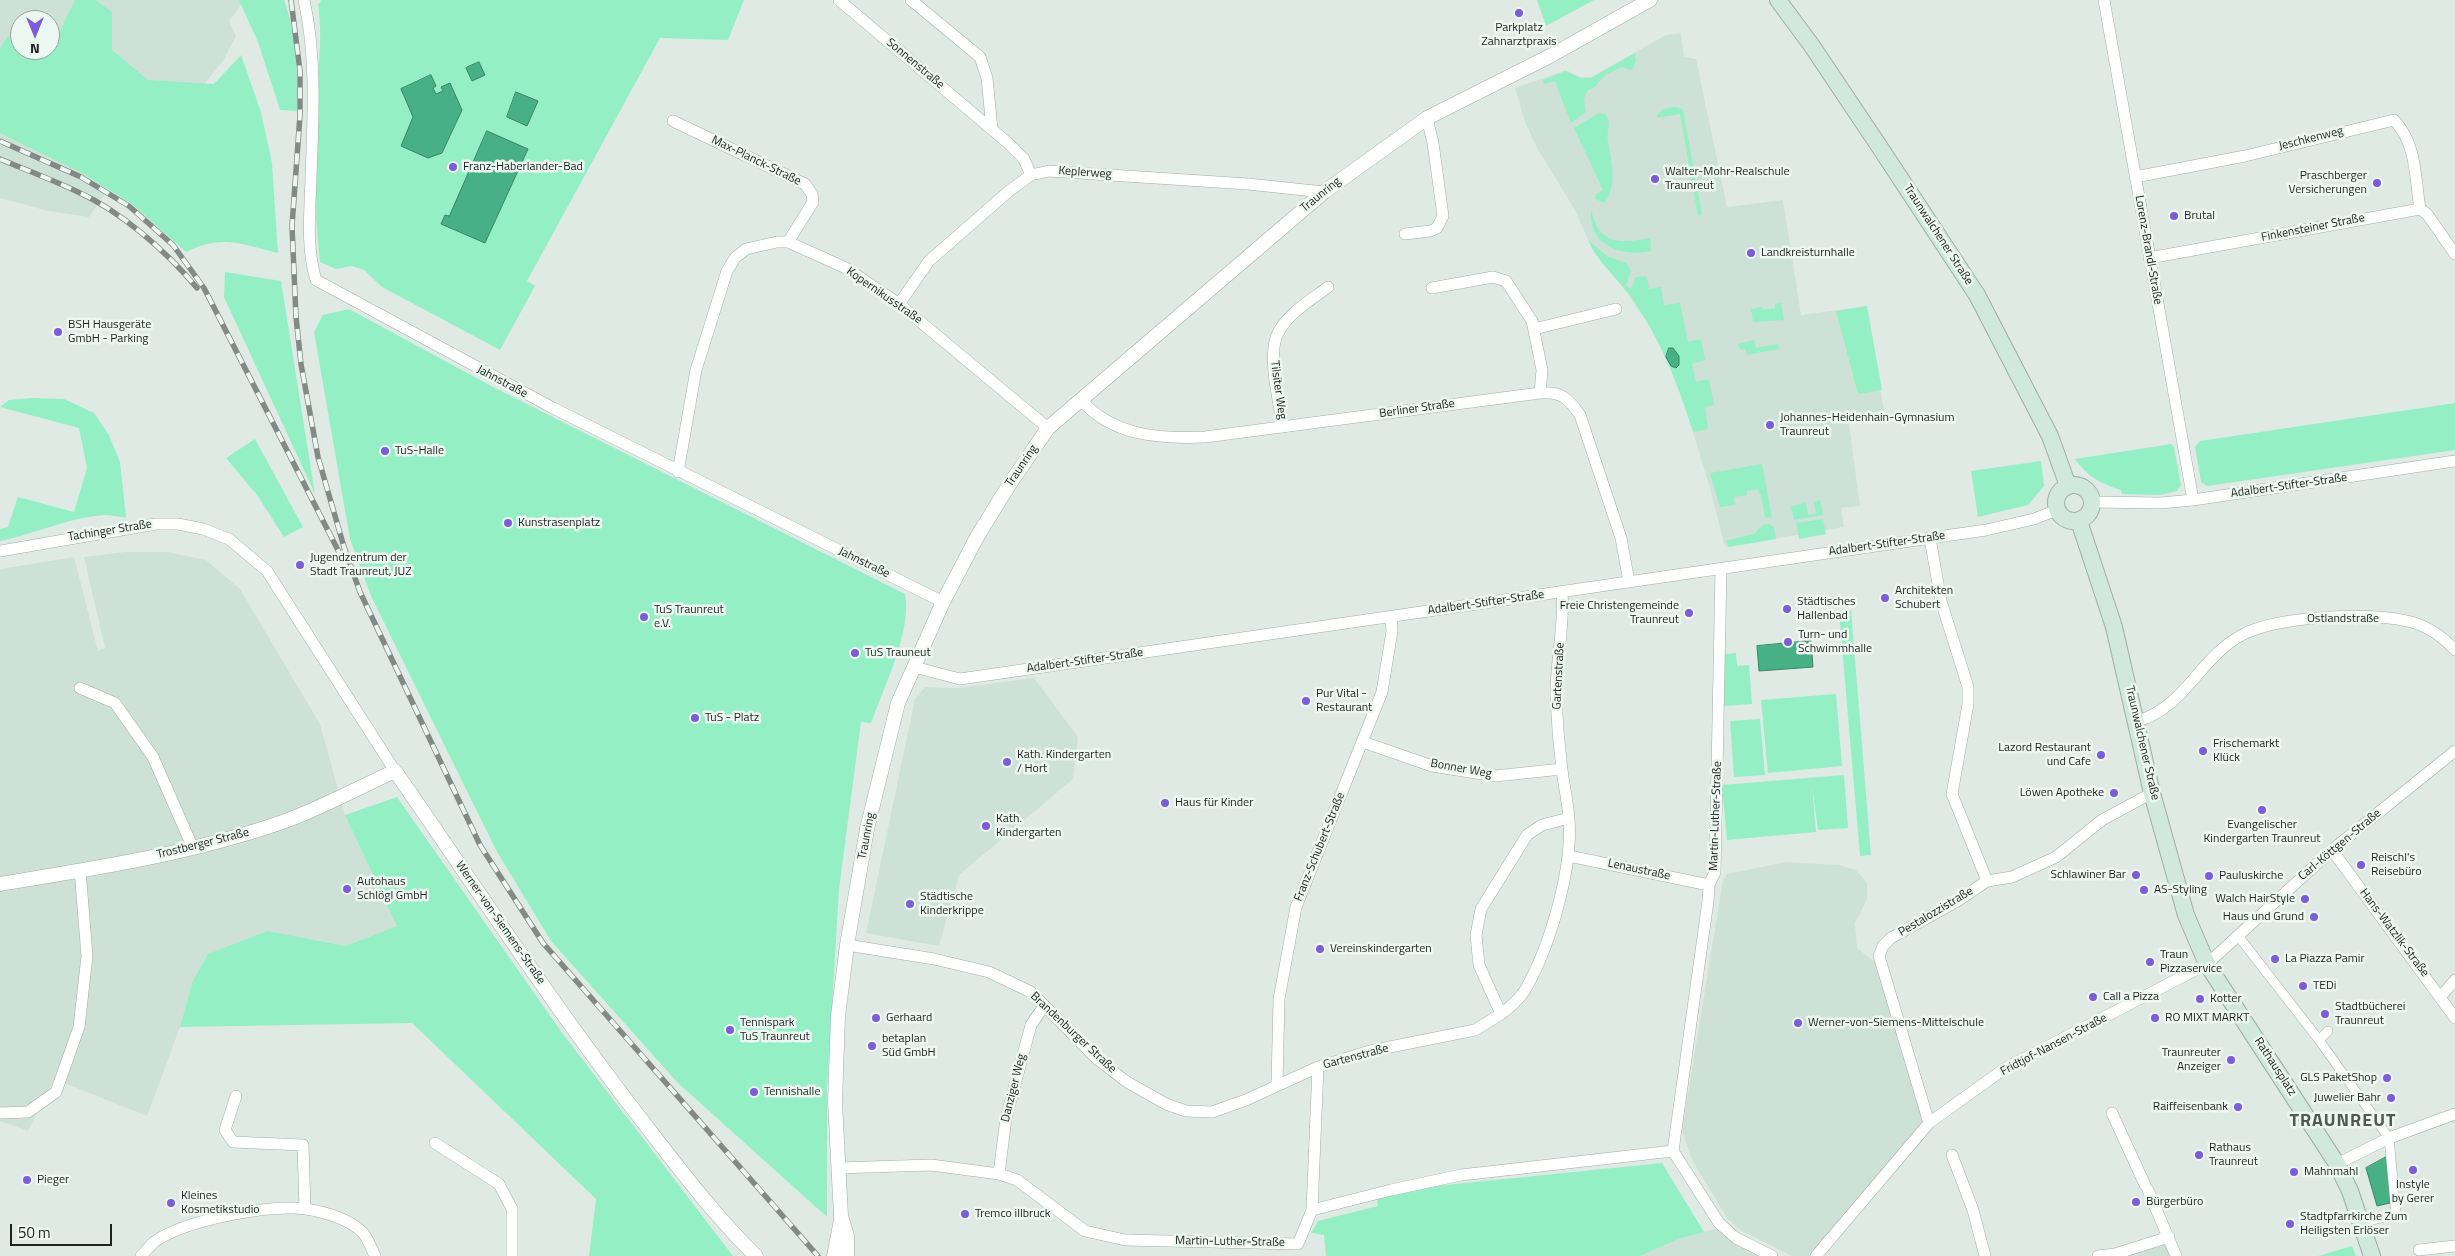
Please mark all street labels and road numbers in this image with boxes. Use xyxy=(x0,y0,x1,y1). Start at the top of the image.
street label: Sonnenstraße xyxy=(883,36,947,92)
street label: Jeschkenweg xyxy=(2277,124,2345,154)
street label: Max-Planck-Straße xyxy=(709,133,803,189)
street label: Keplerweg xyxy=(1058,164,1112,182)
street label: Traunring xyxy=(1298,174,1344,216)
street label: Traunwalchener Straße xyxy=(1900,182,1976,288)
street label: Lorenz-Brandl-Straße xyxy=(2131,194,2165,306)
street label: Finkensteiner Straße xyxy=(2260,211,2366,245)
street label: Kopernikusstraße xyxy=(843,265,925,327)
street label: Tilsiter Weg xyxy=(1267,359,1289,421)
street label: Jahnstraße xyxy=(474,363,530,401)
street label: Berliner Straße xyxy=(1378,397,1456,421)
street label: Traunring xyxy=(1003,442,1041,490)
street label: Adalbert-Stifter-Straße xyxy=(2230,471,2348,501)
street label: Tachinger Straße xyxy=(67,517,153,545)
street label: Adalbert-Stifter-Straße xyxy=(1828,529,1946,559)
street label: Jahnstraße xyxy=(836,544,892,582)
street label: Adalbert-Stifter-Straße xyxy=(1427,588,1545,618)
street label: Ostlandstraße xyxy=(2307,612,2379,626)
street label: Gartenstraße xyxy=(1550,642,1568,710)
street label: Adalbert-Stifter-Straße xyxy=(1026,646,1144,676)
street label: Traunwalchener Straße xyxy=(2122,684,2162,802)
street label: Bonner Weg xyxy=(1429,757,1493,781)
street label: Martin-Luther-Straße xyxy=(1707,761,1725,871)
street label: Franz-Schubert-Straße xyxy=(1292,790,1348,904)
street label: Carl-Köttgen-Straße xyxy=(2296,806,2384,884)
street label: Traunring xyxy=(855,811,879,861)
street label: Trostberger Straße xyxy=(155,826,251,862)
street label: Lenaustraße xyxy=(1606,856,1672,884)
street label: Werner-von-Siemens-Straße xyxy=(452,859,548,987)
street label: Pestalozzistraße xyxy=(1896,884,1976,940)
street label: Hans-Watzlik-Straße xyxy=(2356,886,2432,980)
street label: Brandenburger Straße xyxy=(1027,989,1119,1077)
street label: Fridtjof-Nansen-Straße xyxy=(1998,1011,2110,1079)
street label: Rathausplatz xyxy=(2251,1035,2299,1099)
street label: Gartenstraße xyxy=(1322,1041,1390,1073)
street label: Danziger Weg xyxy=(999,1052,1029,1124)
street label: Martin-Luther-Straße xyxy=(1175,1234,1285,1250)

